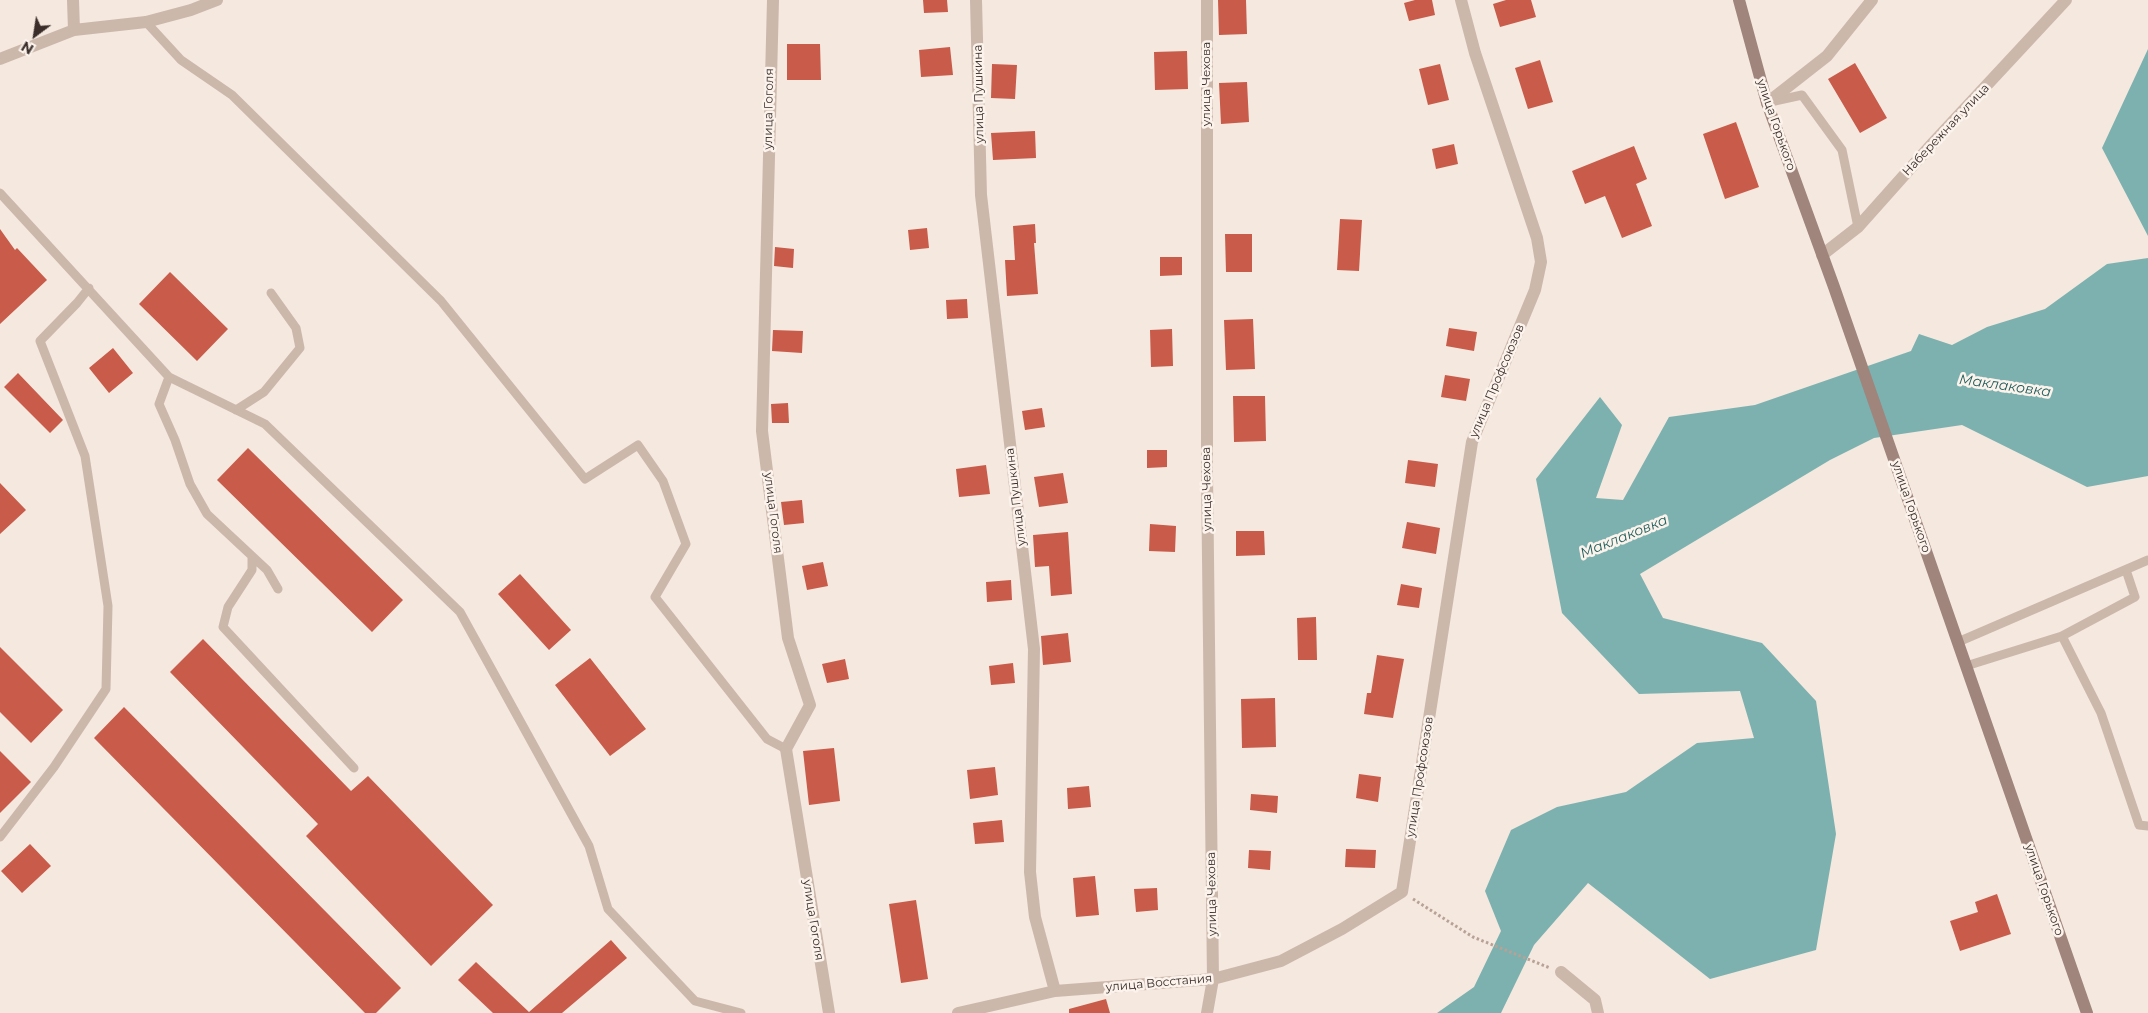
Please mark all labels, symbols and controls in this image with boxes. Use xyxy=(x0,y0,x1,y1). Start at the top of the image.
north arrow xyxy=(10,10,60,60)
text: N xyxy=(18,37,37,58)
street label: улица Чехова xyxy=(1199,42,1213,126)
street label: улица Пушкина xyxy=(971,45,987,143)
street label: улица Гоголя xyxy=(761,68,777,150)
street label: улица Горького xyxy=(1754,77,1798,173)
street label: Набережная улица xyxy=(1900,81,1992,179)
street label: улица Профсоюзов xyxy=(1467,322,1527,440)
water label: Маклаковка xyxy=(1958,371,2052,401)
street label: улица Пушкина xyxy=(1003,447,1029,547)
street label: улица Чехова xyxy=(1199,447,1215,531)
street label: улица Горького xyxy=(1889,459,1933,555)
street label: улица Гоголя xyxy=(761,472,785,554)
water label: Маклаковка xyxy=(1578,512,1670,562)
street label: улица Профсоюзов xyxy=(1403,716,1437,838)
street label: улица Горького xyxy=(2022,842,2066,938)
street label: улица Чехова xyxy=(1204,852,1220,936)
street label: улица Гоголя xyxy=(800,879,826,961)
street label: улица Восстания xyxy=(1105,971,1213,995)

